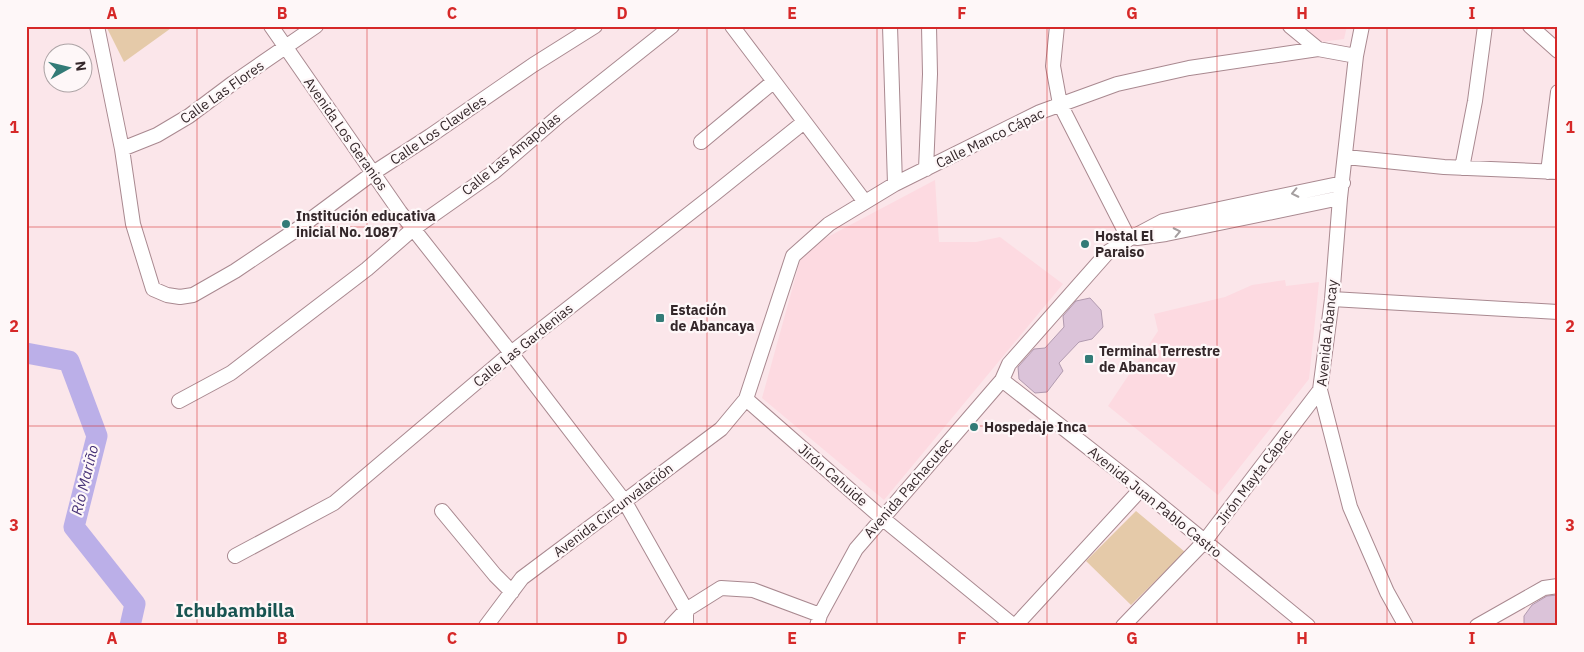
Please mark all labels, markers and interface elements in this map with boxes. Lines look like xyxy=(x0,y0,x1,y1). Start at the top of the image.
text: A xyxy=(107,3,118,23)
text: B xyxy=(277,3,288,23)
text: C xyxy=(447,3,457,23)
text: D xyxy=(616,3,628,23)
text: E xyxy=(787,3,797,23)
text: F xyxy=(957,3,967,23)
text: G xyxy=(1126,3,1138,23)
text: H xyxy=(1296,3,1308,23)
text: I xyxy=(1469,3,1476,23)
north arrow xyxy=(42,42,92,92)
street label: Calle Las Flores xyxy=(177,56,268,128)
text: N xyxy=(71,60,90,72)
street label: Avenida Los Geranios xyxy=(300,74,392,194)
street label: Calle Los Claveles xyxy=(386,91,490,169)
street label: Calle Manco Cápac xyxy=(933,104,1047,172)
street label: Calle Las Amapolas xyxy=(458,108,564,199)
text: 1 xyxy=(9,117,19,137)
text: 1 xyxy=(1565,117,1575,137)
one-way arrow xyxy=(1291,187,1300,198)
place label: Institución educativa inicial No. 1087 xyxy=(296,207,436,241)
marker: Institución educativa inicial No. 1087 xyxy=(280,218,292,230)
place label: Hostal El Paraiso xyxy=(1095,227,1154,261)
one-way arrow xyxy=(1173,227,1182,237)
marker: Hostal El Paraiso xyxy=(1079,238,1091,250)
street label: Avenida Abancay xyxy=(1312,279,1342,387)
street label: Calle Las Gardenias xyxy=(469,299,577,391)
place label: Estación de Abancaya xyxy=(670,301,754,335)
marker: Estación de Abancaya xyxy=(654,312,666,324)
text: 2 xyxy=(9,316,19,336)
text: 2 xyxy=(1565,316,1575,336)
place label: Terminal Terrestre de Abancay xyxy=(1099,342,1220,376)
marker: Terminal Terrestre de Abancay xyxy=(1083,353,1095,365)
place label: Hospedaje Inca xyxy=(984,418,1087,436)
marker: Hospedaje Inca xyxy=(968,421,980,433)
street label: Jirón Mayta Cápac xyxy=(1212,426,1296,528)
street label: Avenida Pachacutec xyxy=(860,434,956,542)
street label: Jirón Cahuide xyxy=(795,440,872,510)
street label: Avenida Juan Pablo Castro xyxy=(1084,442,1226,562)
water label: Río Mariño xyxy=(67,443,102,517)
street label: Avenida Circunvalación xyxy=(549,459,677,561)
text: 3 xyxy=(9,515,19,535)
text: 3 xyxy=(1565,515,1575,535)
district label: Ichubambilla xyxy=(175,598,295,622)
text: A xyxy=(107,628,118,648)
text: B xyxy=(277,628,288,648)
text: C xyxy=(447,628,457,648)
text: D xyxy=(616,628,628,648)
text: E xyxy=(787,628,797,648)
text: F xyxy=(957,628,967,648)
text: G xyxy=(1126,628,1138,648)
text: H xyxy=(1296,628,1308,648)
text: I xyxy=(1469,628,1476,648)

